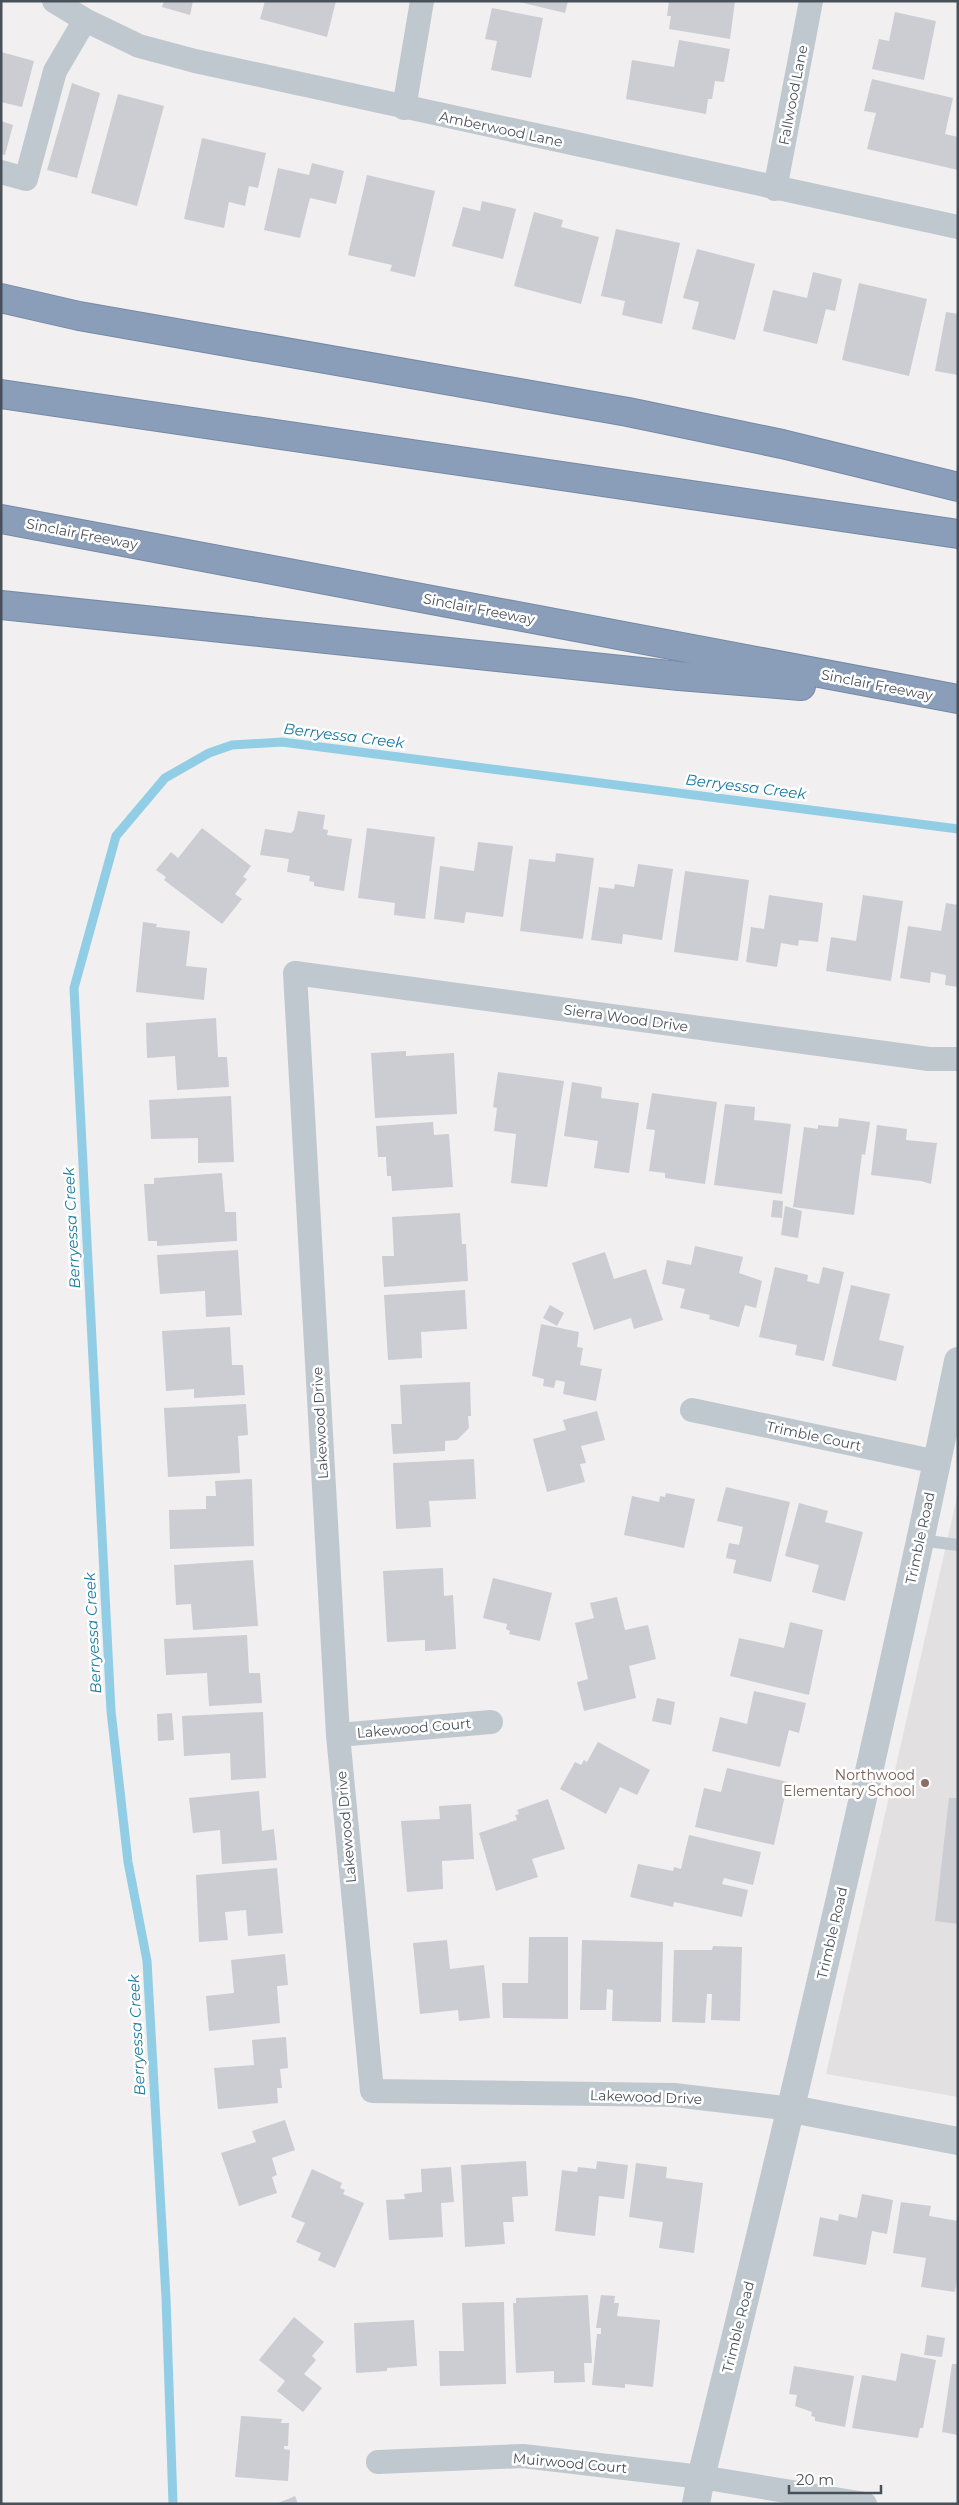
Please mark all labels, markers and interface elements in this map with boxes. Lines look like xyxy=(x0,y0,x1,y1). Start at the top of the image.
street label: Fallwood Lane xyxy=(774,43,812,147)
street label: Amberwood Lane xyxy=(438,107,564,151)
street label: Sinclair Freeway xyxy=(25,514,140,554)
street label: Sinclair Freeway xyxy=(422,589,537,629)
street label: Sinclair Freeway xyxy=(820,665,935,705)
water label: Berryessa Creek xyxy=(283,719,407,752)
water label: Berryessa Creek xyxy=(685,770,809,803)
street label: Sierra Wood Drive xyxy=(563,1000,689,1036)
water label: Berryessa Creek xyxy=(59,1166,84,1289)
street label: Lakewood Drive xyxy=(308,1366,332,1480)
street label: Trimble Court xyxy=(765,1417,863,1455)
street label: Trimble Road xyxy=(901,1490,939,1586)
water label: Berryessa Creek xyxy=(80,1571,105,1694)
street label: Lakewood Court xyxy=(356,1714,472,1742)
place label: Northwood Elementary School xyxy=(783,1766,915,1800)
street label: Lakewood Drive xyxy=(332,1770,360,1884)
marker: Northwood Elementary School xyxy=(919,1777,931,1789)
street label: Trimble Road xyxy=(813,1885,851,1981)
water label: Berryessa Creek xyxy=(124,1973,149,2096)
street label: Lakewood Drive xyxy=(590,2086,702,2108)
street label: Trimble Road xyxy=(718,2279,758,2375)
street label: Muirwood Court xyxy=(512,2449,628,2477)
scale bar xyxy=(789,2462,882,2494)
text: 20 m xyxy=(796,2470,834,2489)

